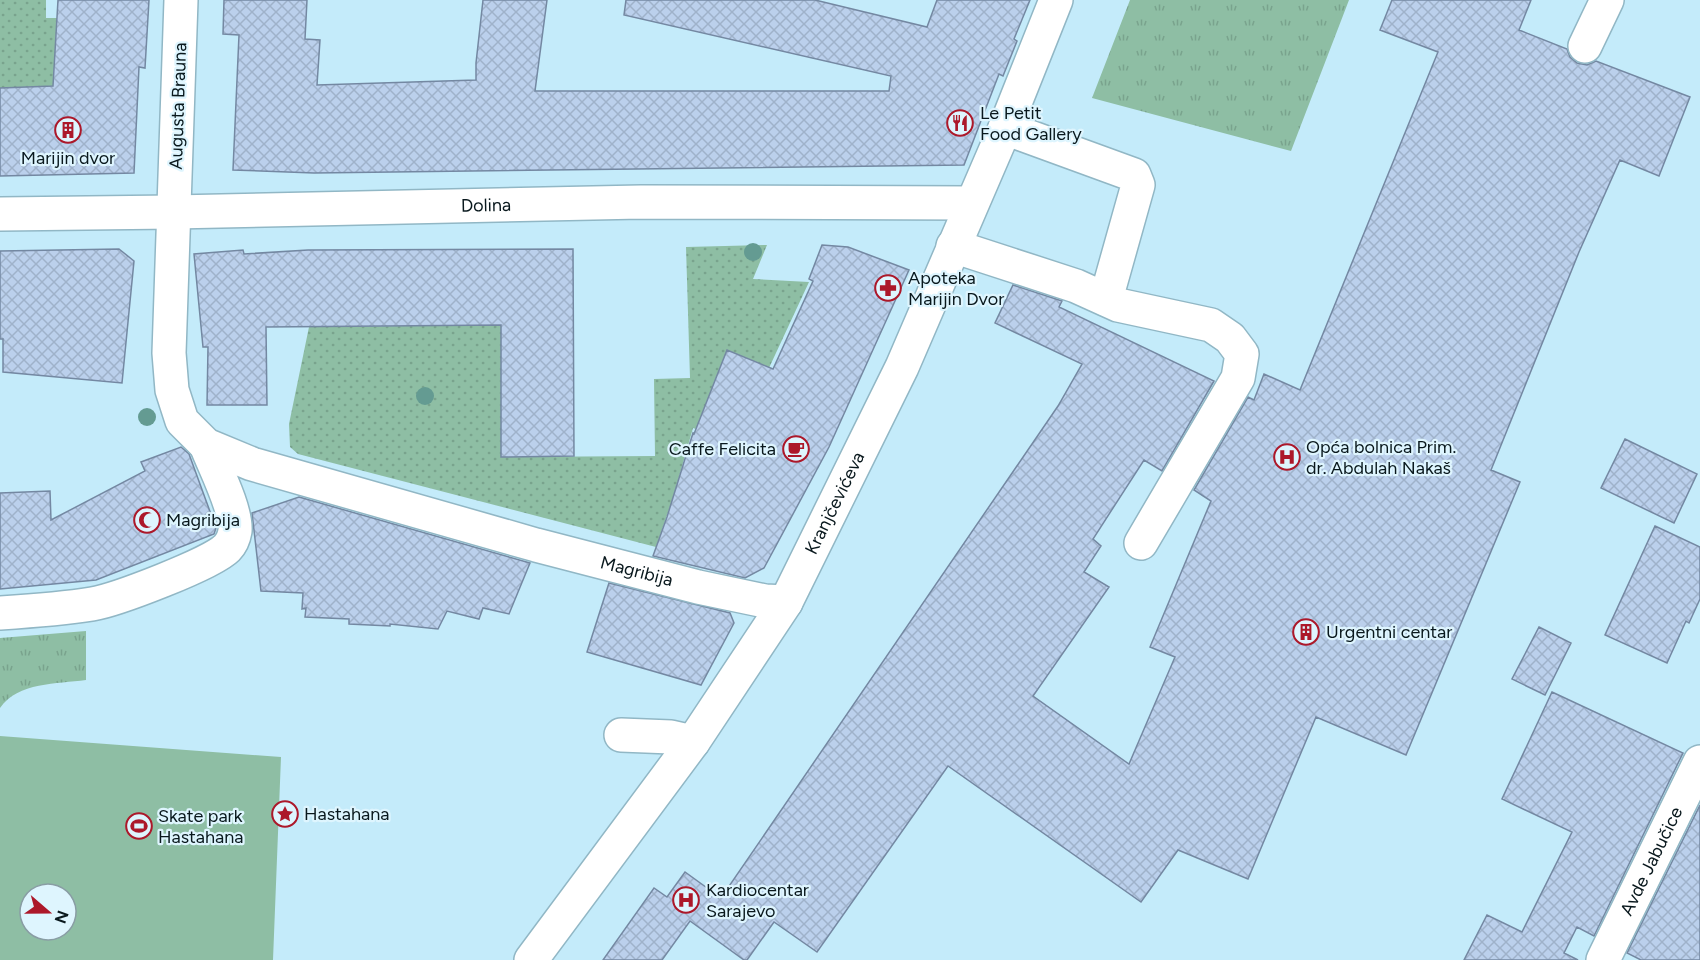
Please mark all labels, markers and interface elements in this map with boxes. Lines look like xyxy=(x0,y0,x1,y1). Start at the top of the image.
street label: Augusta Brauna xyxy=(165,42,191,170)
place label: Le Petit Food Gallery xyxy=(980,102,1082,145)
restaurant icon: Le Petit Food Gallery xyxy=(945,108,975,138)
building icon: Marijin dvor xyxy=(53,115,83,145)
place label: Marijin dvor xyxy=(21,147,115,169)
street label: Dolina xyxy=(461,194,511,217)
place label: Apoteka Marijin Dvor xyxy=(908,267,1004,310)
pharmacy icon: Apoteka Marijin Dvor xyxy=(873,273,903,303)
cafe icon: Caffe Felicita xyxy=(781,434,811,464)
place label: Opća bolnica Prim. dr. Abdulah Nakaš xyxy=(1306,436,1456,479)
place label: Caffe Felicita xyxy=(669,438,776,460)
hospital icon: Opća bolnica Prim. dr. Abdulah Nakaš xyxy=(1272,442,1302,472)
street label: Kranjčevićeva xyxy=(800,448,869,558)
mosque icon: Magribija xyxy=(132,505,162,535)
place label: Magribija xyxy=(166,509,240,531)
street label: Magribija xyxy=(598,551,675,591)
building icon: Urgentni centar xyxy=(1291,617,1321,647)
place label: Urgentni centar xyxy=(1326,621,1452,643)
place icon: Hastahana xyxy=(270,799,300,829)
place label: Hastahana xyxy=(304,803,389,825)
street label: Avde Jabučice xyxy=(1615,803,1687,919)
place label: Skate park Hastahana xyxy=(158,805,243,848)
sports icon: Skate park Hastahana xyxy=(124,811,154,841)
place label: Kardiocentar Sarajevo xyxy=(706,879,809,922)
north arrow xyxy=(18,882,78,942)
hospital icon: Kardiocentar Sarajevo xyxy=(671,885,701,915)
text: N xyxy=(51,908,73,926)

